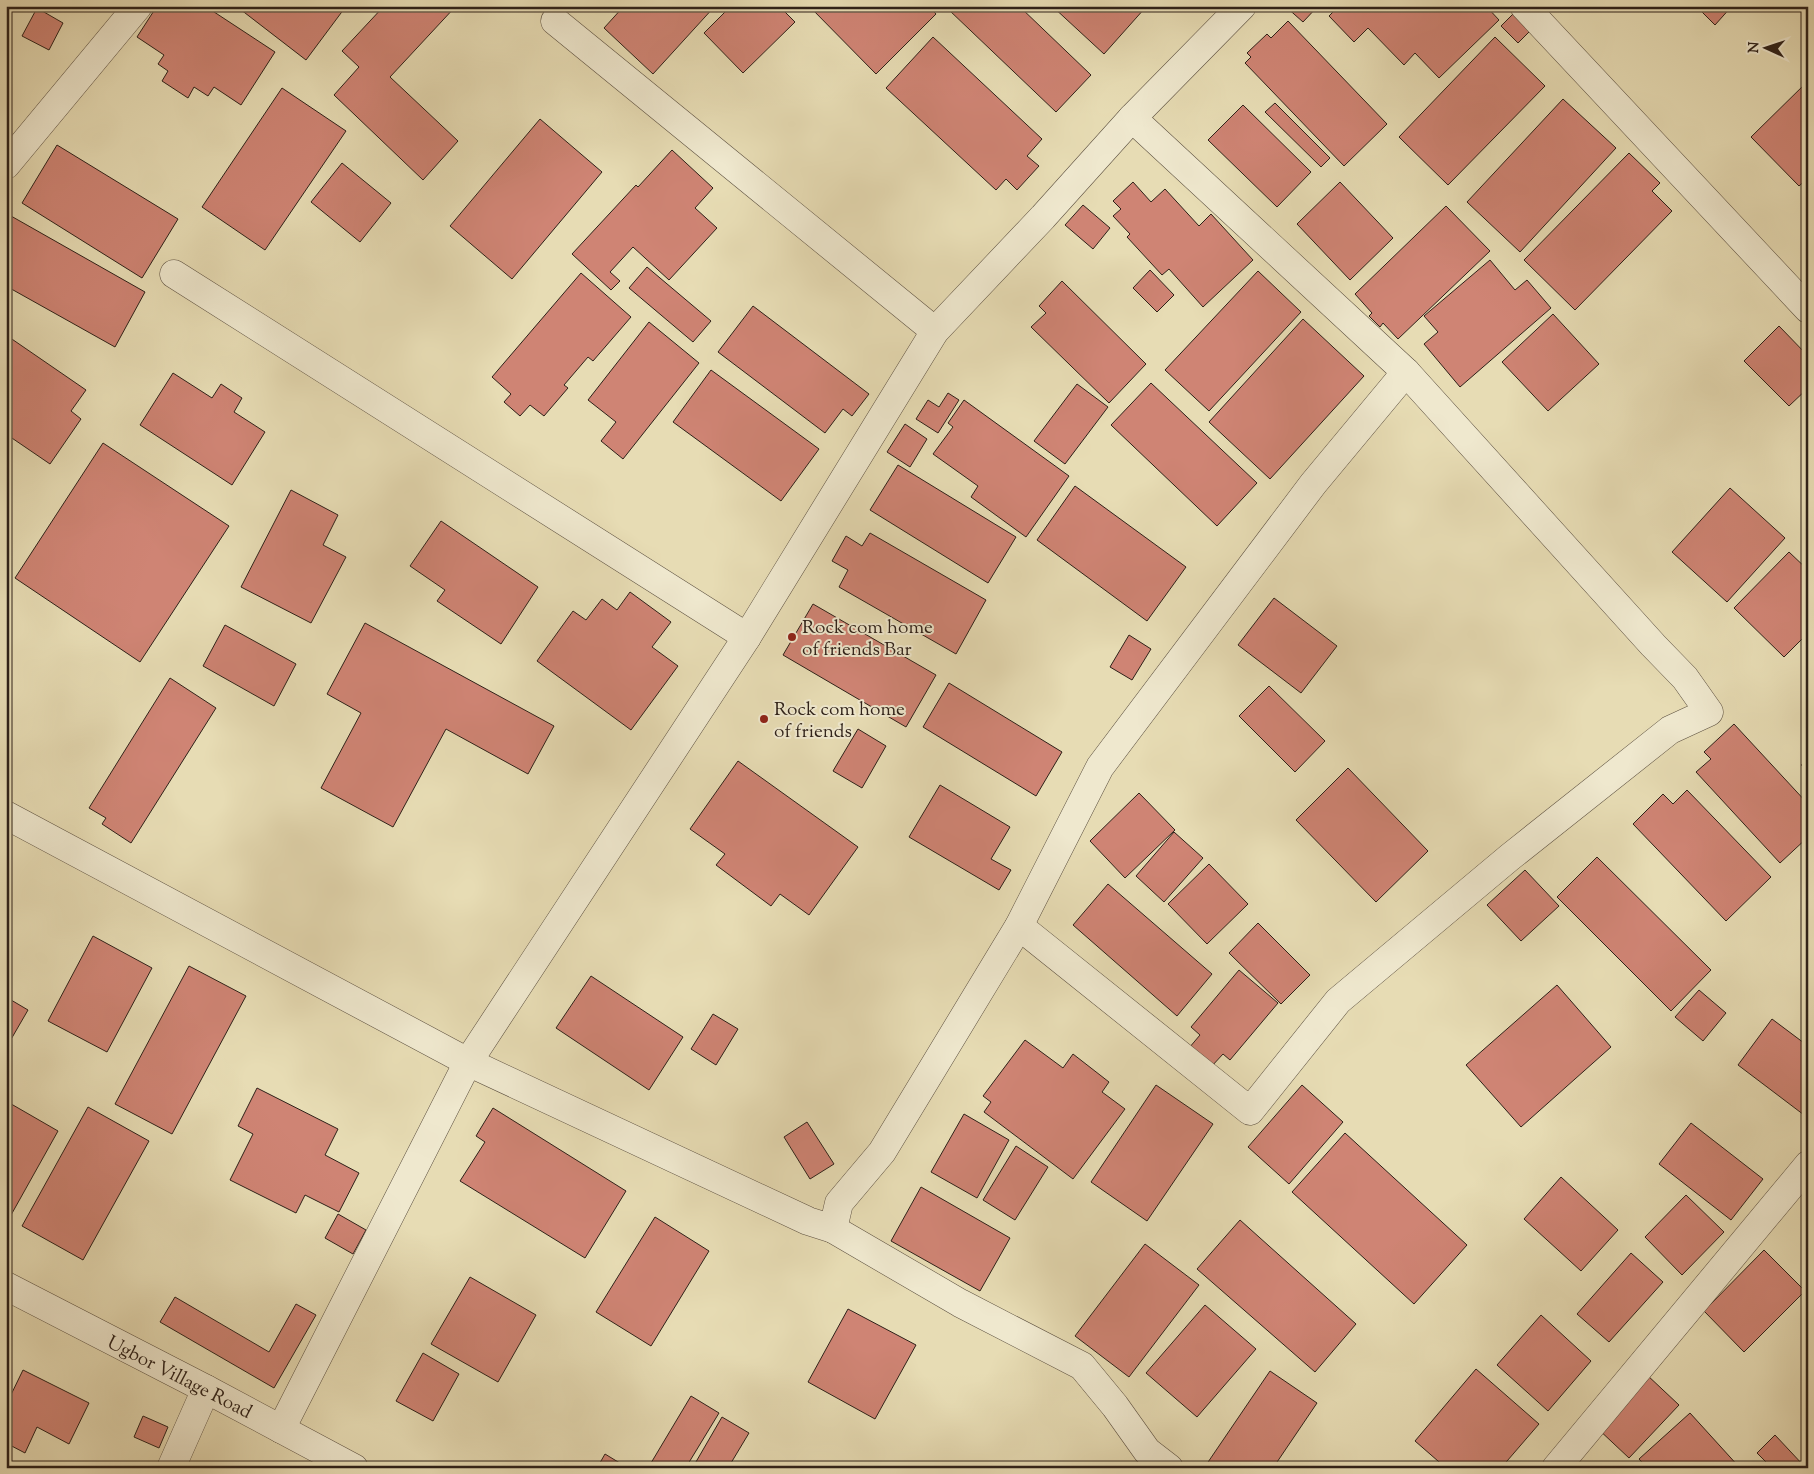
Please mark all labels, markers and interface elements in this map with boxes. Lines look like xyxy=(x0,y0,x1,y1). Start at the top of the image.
north arrow xyxy=(1742,22,1792,72)
text: N xyxy=(1745,41,1765,54)
place label: Rock com home of friends Bar xyxy=(802,615,933,664)
marker: Rock com home of friends Bar xyxy=(786,631,798,643)
place label: Rock com home of friends xyxy=(774,697,905,746)
marker: Rock com home of friends xyxy=(758,713,770,725)
street label: Ugbor Village Road xyxy=(102,1330,256,1427)

